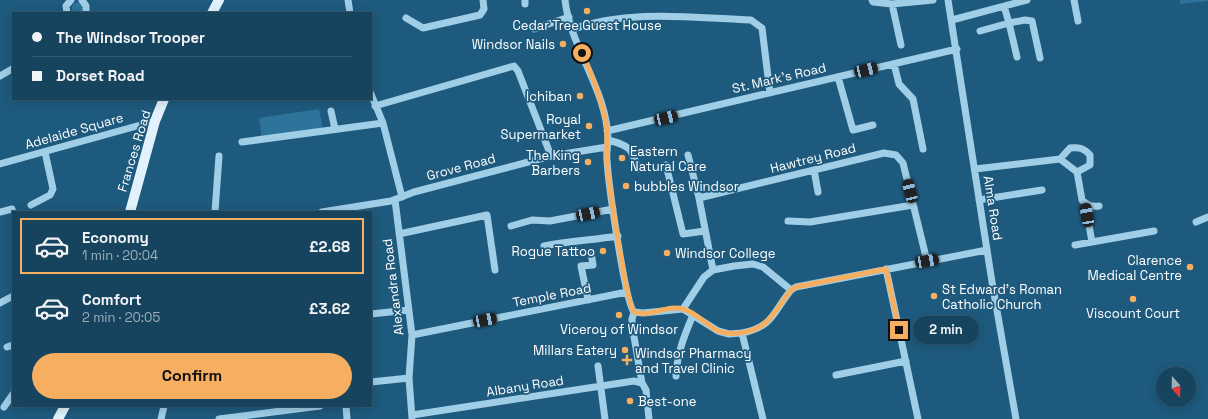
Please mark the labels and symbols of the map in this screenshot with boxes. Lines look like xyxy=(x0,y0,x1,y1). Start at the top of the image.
marker: Cedar Tree Guest House xyxy=(582,6,592,16)
place label: Cedar Tree Guest House xyxy=(512,17,662,34)
place label: Windsor Nails xyxy=(472,36,555,53)
marker: Windsor Nails xyxy=(558,39,568,49)
route start xyxy=(573,44,591,62)
street label: St. Mark's Road xyxy=(730,59,828,97)
car xyxy=(853,61,879,79)
place label: Ichiban xyxy=(526,88,572,105)
marker: Ichiban xyxy=(575,91,585,101)
street label: Frances Road xyxy=(113,108,155,194)
street label: Adelaide Square xyxy=(23,109,125,153)
car xyxy=(653,109,679,127)
place label: Royal Supermarket xyxy=(500,111,581,143)
marker: Royal Supermarket xyxy=(584,121,594,131)
street label: Hawtrey Road xyxy=(768,139,858,177)
place label: Eastern Natural Care xyxy=(630,143,707,175)
place label: The King Barbers xyxy=(526,147,580,179)
street label: Grove Road xyxy=(425,150,497,184)
marker: Eastern Natural Care xyxy=(617,153,627,163)
marker: The King Barbers xyxy=(583,157,593,167)
street label: Alma Road xyxy=(979,174,1007,242)
place label: bubbles Windsor xyxy=(634,178,739,195)
car xyxy=(901,178,919,204)
marker: bubbles Windsor xyxy=(621,181,631,191)
car xyxy=(1079,202,1095,228)
car xyxy=(575,206,601,222)
street label: Alexandra Road xyxy=(379,238,407,336)
place label: Rogue Tattoo xyxy=(512,243,595,260)
place label: Windsor College xyxy=(675,245,776,262)
marker: Rogue Tattoo xyxy=(598,246,608,256)
marker: Windsor College xyxy=(662,248,672,258)
place label: Clarence Medical Centre xyxy=(1088,252,1182,284)
car xyxy=(914,253,940,269)
marker: Clarence Medical Centre xyxy=(1185,262,1195,272)
street label: Temple Road xyxy=(511,279,593,311)
place label: St Edward's Roman Catholic Church xyxy=(942,281,1062,313)
marker: St Edward's Roman Catholic Church xyxy=(929,291,939,301)
marker: Viscount Court xyxy=(1128,294,1138,304)
place label: Viscount Court xyxy=(1086,305,1180,322)
marker: Viceroy of Windsor xyxy=(614,310,624,320)
car xyxy=(472,312,498,328)
callout: 2 min xyxy=(913,316,979,344)
place label: Viceroy of Windsor xyxy=(560,321,678,338)
route end xyxy=(890,321,908,339)
place label: Millars Eatery xyxy=(533,342,617,359)
marker: Millars Eatery xyxy=(620,345,630,355)
place label: Windsor Pharmacy and Travel Clinic xyxy=(635,345,751,377)
marker: Windsor Pharmacy and Travel Clinic xyxy=(622,355,632,365)
north arrow xyxy=(1156,367,1196,407)
street label: Albany Road xyxy=(485,371,565,401)
place label: Best-one xyxy=(638,393,696,410)
marker: Best-one xyxy=(625,396,635,406)

